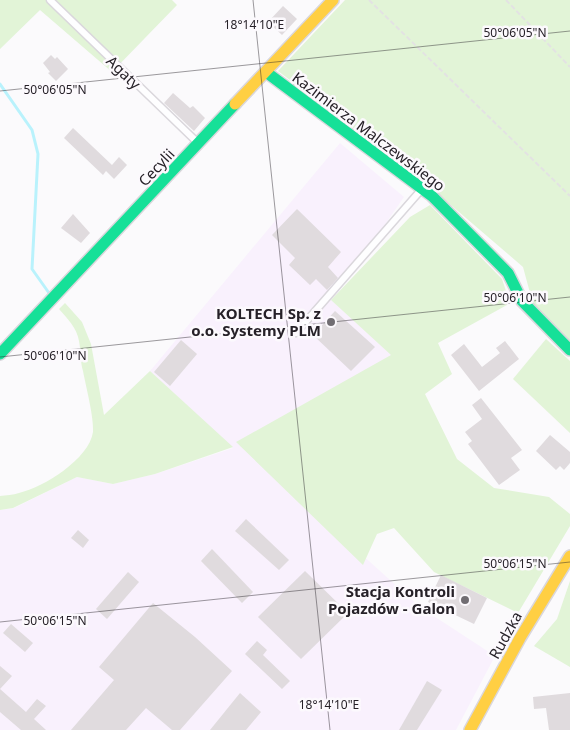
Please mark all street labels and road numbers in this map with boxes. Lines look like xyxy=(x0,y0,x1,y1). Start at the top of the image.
street label: Agaty xyxy=(103,51,146,93)
street label: Kazimierza Malczewskiego xyxy=(289,67,449,195)
street label: Cecylii xyxy=(134,144,178,190)
street label: Rudzka xyxy=(484,608,526,662)

